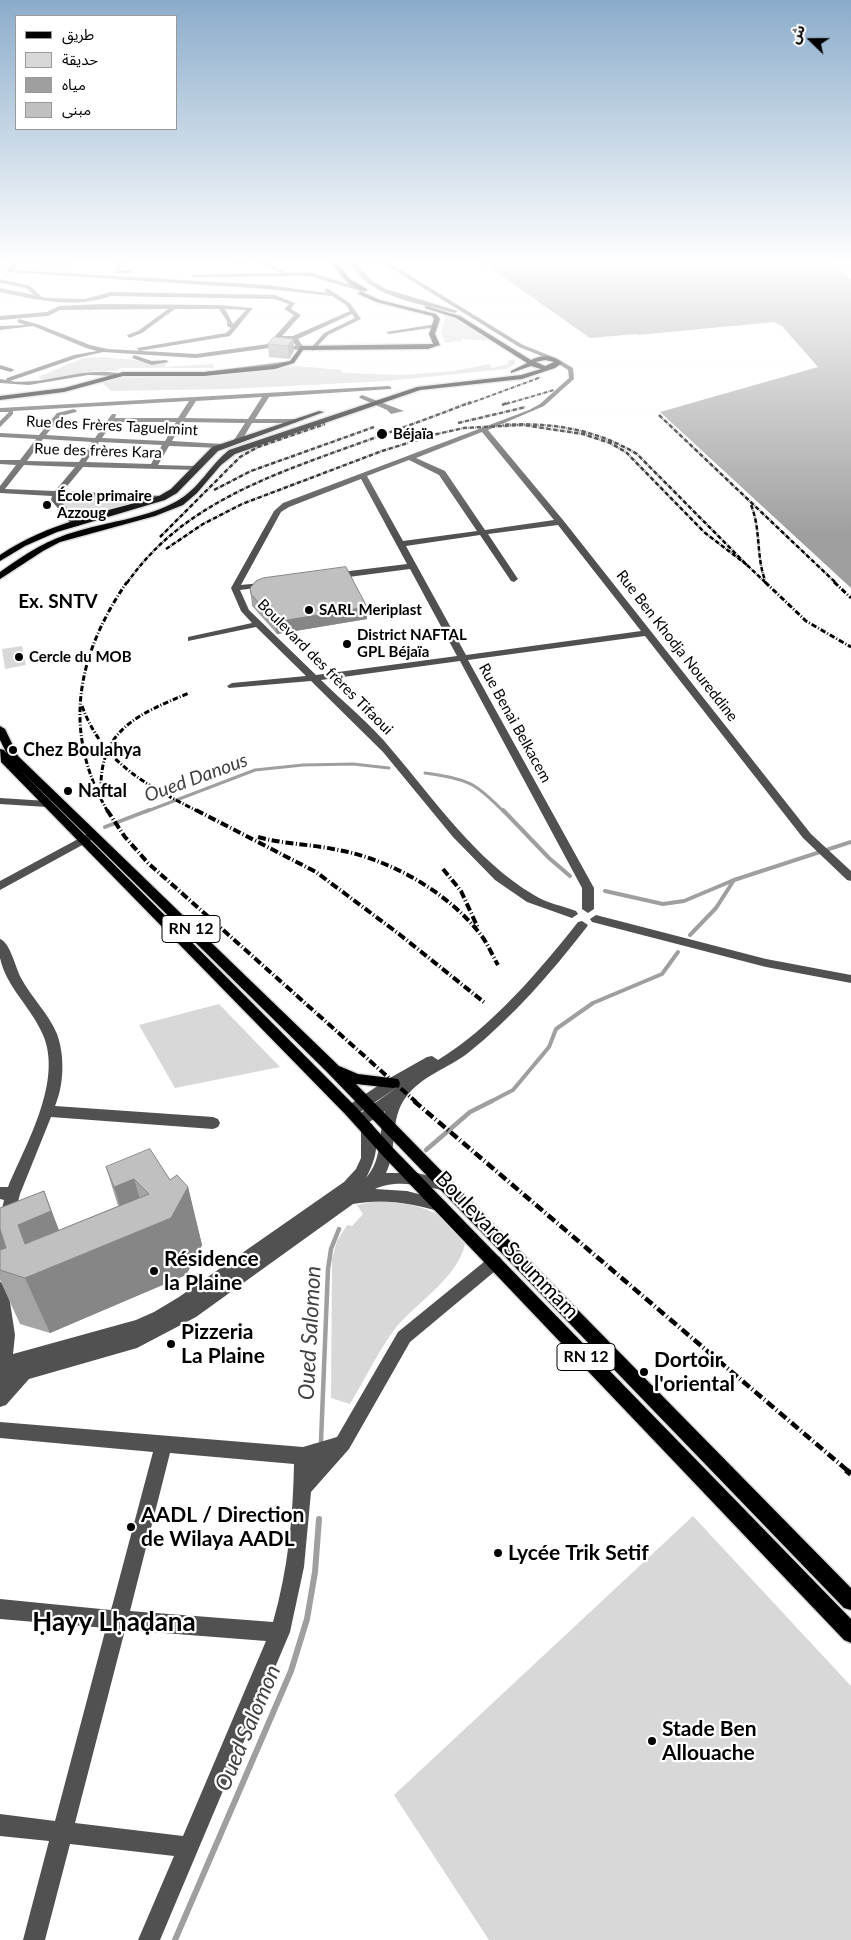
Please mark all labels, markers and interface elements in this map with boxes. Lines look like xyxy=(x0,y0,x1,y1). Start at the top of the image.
legend xyxy=(15,15,178,130)
north arrow xyxy=(786,15,836,65)
text: ش xyxy=(785,22,808,46)
text: طريق xyxy=(62,25,94,43)
text: حديقة xyxy=(62,50,98,68)
text: مياه xyxy=(62,75,86,93)
text: مبنى xyxy=(62,100,91,118)
street label: Rue des Frères Taguelmint xyxy=(26,413,198,439)
place label: Béjaïa xyxy=(393,425,434,443)
marker: Béjaïa xyxy=(375,427,389,441)
street label: Rue des frères Kara xyxy=(34,440,162,462)
place label: École primaire Azzoug xyxy=(57,487,152,522)
marker: École primaire Azzoug xyxy=(41,499,53,511)
street label: Rue Ben Khodja Noureddine xyxy=(612,567,742,725)
district label: Ex. SNTV xyxy=(18,591,98,613)
street label: Boulevard des frères Tifaoui xyxy=(254,596,396,738)
place label: SARL Meriplast xyxy=(319,601,422,619)
marker: SARL Meriplast xyxy=(303,604,315,616)
place label: District NAFTAL GPL Béjaïa xyxy=(357,626,467,661)
marker: District NAFTAL GPL Béjaïa xyxy=(341,638,353,650)
place label: Cercle du MOB xyxy=(29,648,132,666)
marker: Cercle du MOB xyxy=(13,651,25,663)
street label: Rue Benai Belkacem xyxy=(475,660,555,786)
place label: Chez Boulahya xyxy=(23,739,141,761)
marker: Chez Boulahya xyxy=(7,744,19,756)
water label: Oued Danous xyxy=(141,749,251,807)
place label: Naftal xyxy=(78,780,127,802)
marker: Naftal xyxy=(62,785,74,797)
road number: RN 12 xyxy=(162,916,220,942)
street label: Boulevard Soummam xyxy=(430,1166,584,1324)
place label: Résidence la Plaine xyxy=(164,1246,259,1296)
marker: Résidence la Plaine xyxy=(148,1265,160,1277)
water label: Oued Salomon xyxy=(293,1265,327,1401)
place label: Pizzeria La Plaine xyxy=(181,1319,265,1369)
marker: Pizzeria La Plaine xyxy=(165,1338,177,1350)
road number: RN 12 xyxy=(557,1344,615,1370)
place label: Dortoir l'oriental xyxy=(654,1347,735,1397)
marker: Dortoir l'oriental xyxy=(638,1366,650,1378)
place label: AADL / Direction de Wilaya AADL xyxy=(141,1502,304,1552)
marker: AADL / Direction de Wilaya AADL xyxy=(125,1521,137,1533)
place label: Lycée Trik Setif xyxy=(508,1540,649,1566)
marker: Lycée Trik Setif xyxy=(492,1547,504,1559)
district label: Ḥayy Lḥaḍana xyxy=(32,1607,196,1639)
water label: Oued Salomon xyxy=(210,1661,286,1795)
place label: Stade Ben Allouache xyxy=(662,1716,756,1766)
marker: Stade Ben Allouache xyxy=(646,1735,658,1747)

